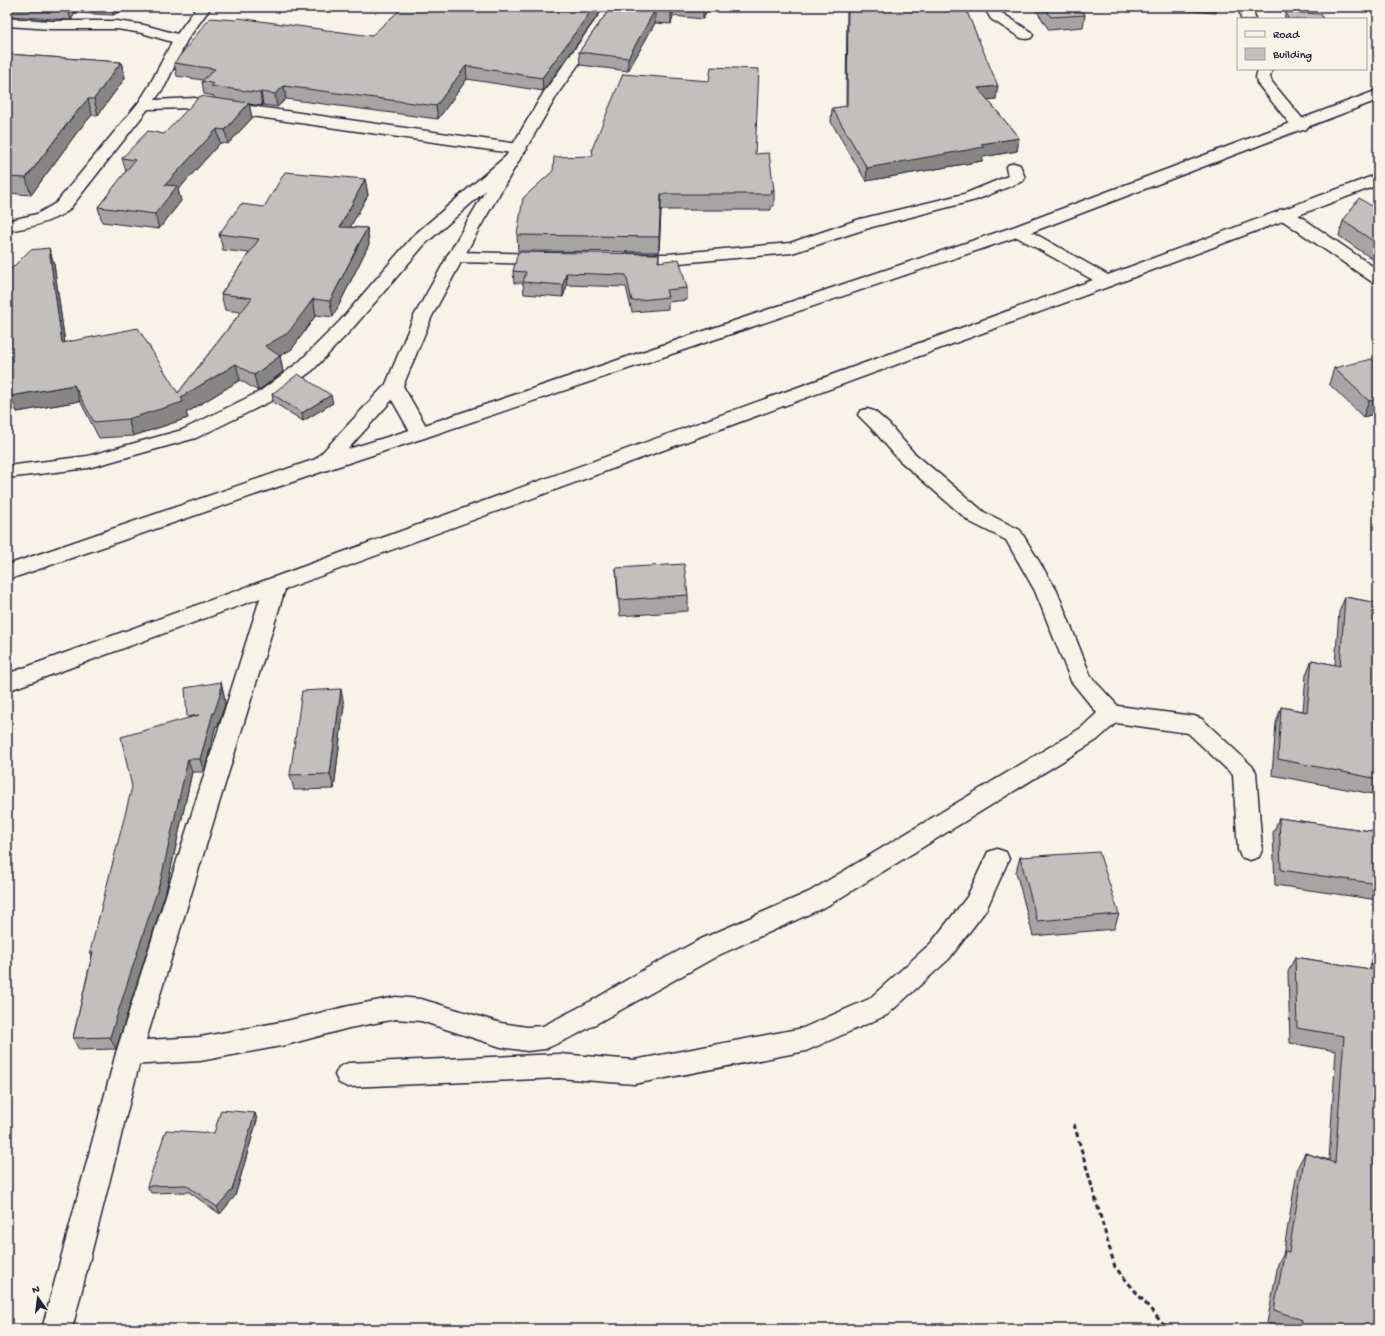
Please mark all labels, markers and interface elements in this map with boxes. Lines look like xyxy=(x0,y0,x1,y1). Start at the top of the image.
legend xyxy=(1237,18,1367,70)
text: Road xyxy=(1273,29,1300,43)
text: Building xyxy=(1272,49,1312,63)
north arrow xyxy=(18,1278,58,1318)
text: N xyxy=(31,1284,41,1297)

